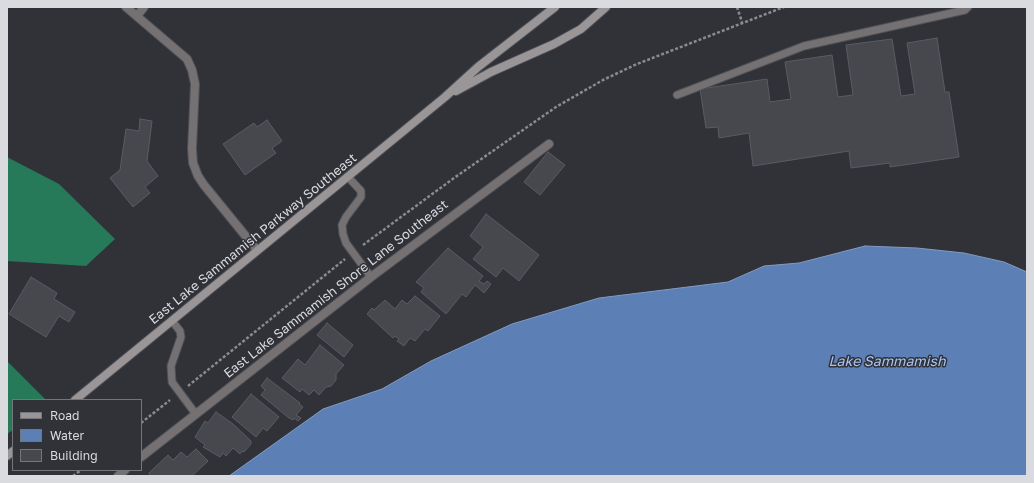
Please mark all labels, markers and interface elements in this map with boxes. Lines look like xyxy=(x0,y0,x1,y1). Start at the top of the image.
street label: East Lake Sammamish Parkway Southeast xyxy=(146,150,360,328)
street label: East Lake Sammamish Shore Lane Southeast xyxy=(221,197,451,381)
water label: Lake Sammamish xyxy=(828,354,946,370)
legend xyxy=(12,399,142,471)
text: Road xyxy=(50,408,79,423)
text: Water xyxy=(50,428,84,443)
text: Building xyxy=(50,448,98,463)

